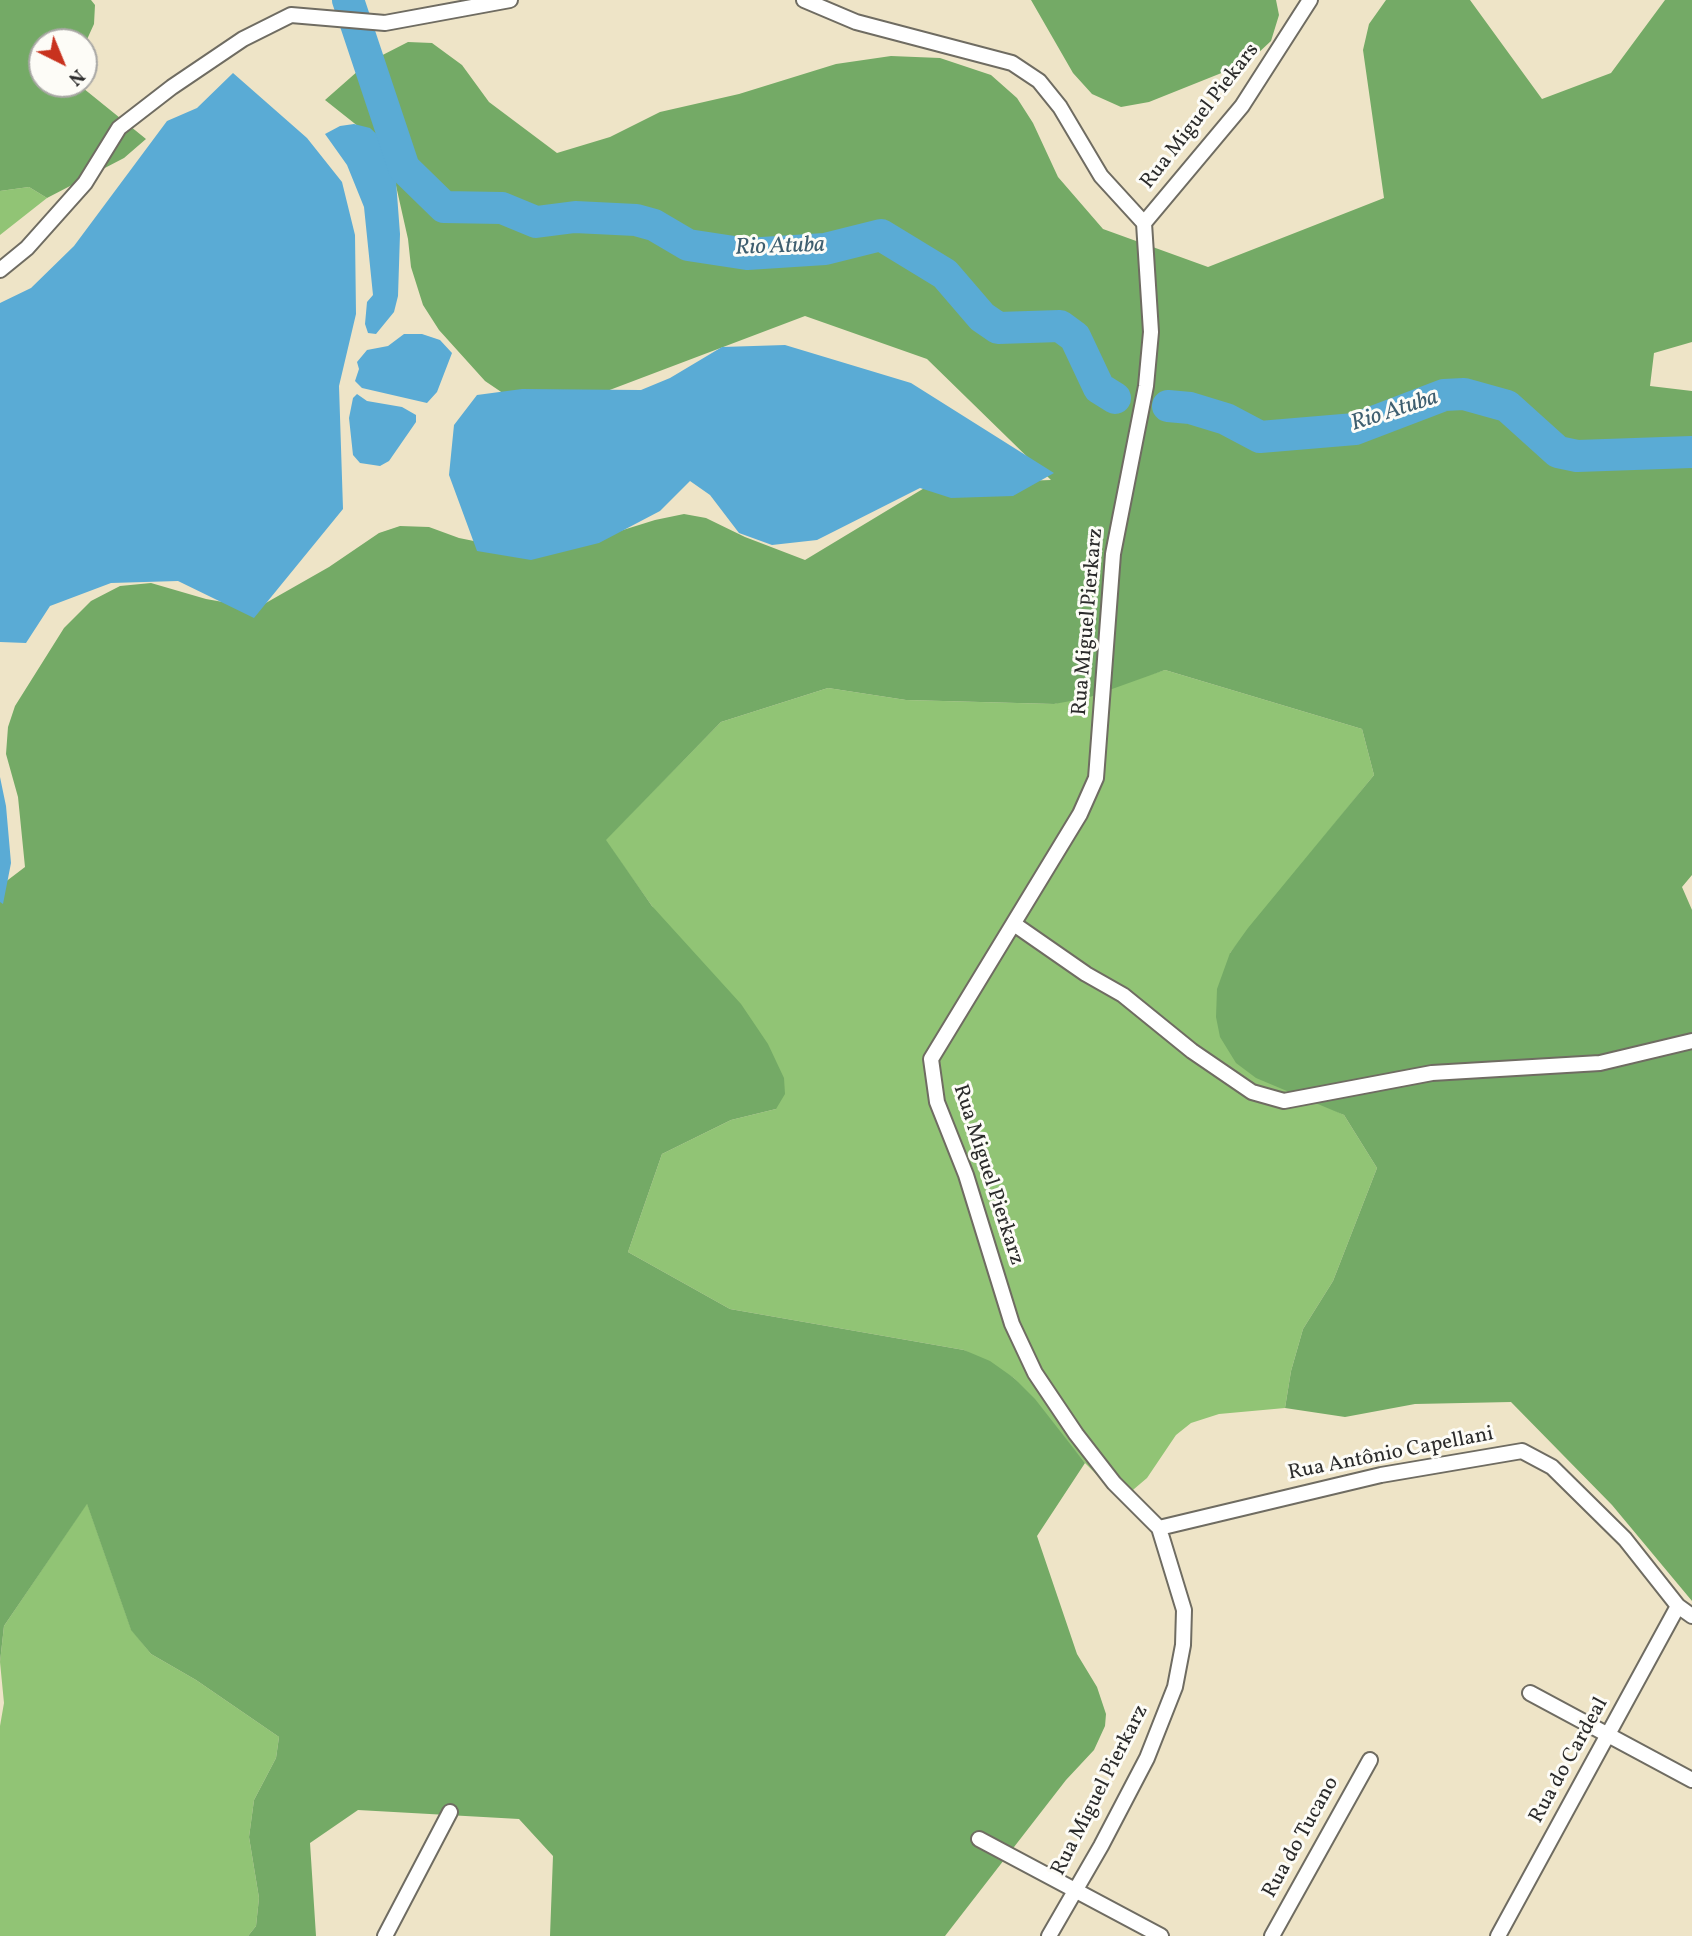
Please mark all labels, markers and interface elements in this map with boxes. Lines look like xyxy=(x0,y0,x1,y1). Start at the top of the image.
north arrow xyxy=(28,28,98,98)
street label: Rua Miguel Piekars xyxy=(1136,39,1266,195)
text: N xyxy=(62,63,90,91)
water label: Rio Atuba xyxy=(735,233,825,263)
water label: Rio Atuba xyxy=(1348,385,1442,439)
street label: Rua Miguel Pierkarz xyxy=(1068,527,1110,717)
street label: Rua Miguel Pierkarz xyxy=(946,1082,1028,1268)
street label: Rua Antônio Capellani xyxy=(1286,1423,1496,1487)
street label: Rua do Cardeal xyxy=(1525,1694,1615,1828)
street label: Rua Miguel Pierkarz xyxy=(1047,1701,1155,1881)
street label: Rua do Tucano xyxy=(1258,1773,1346,1903)

